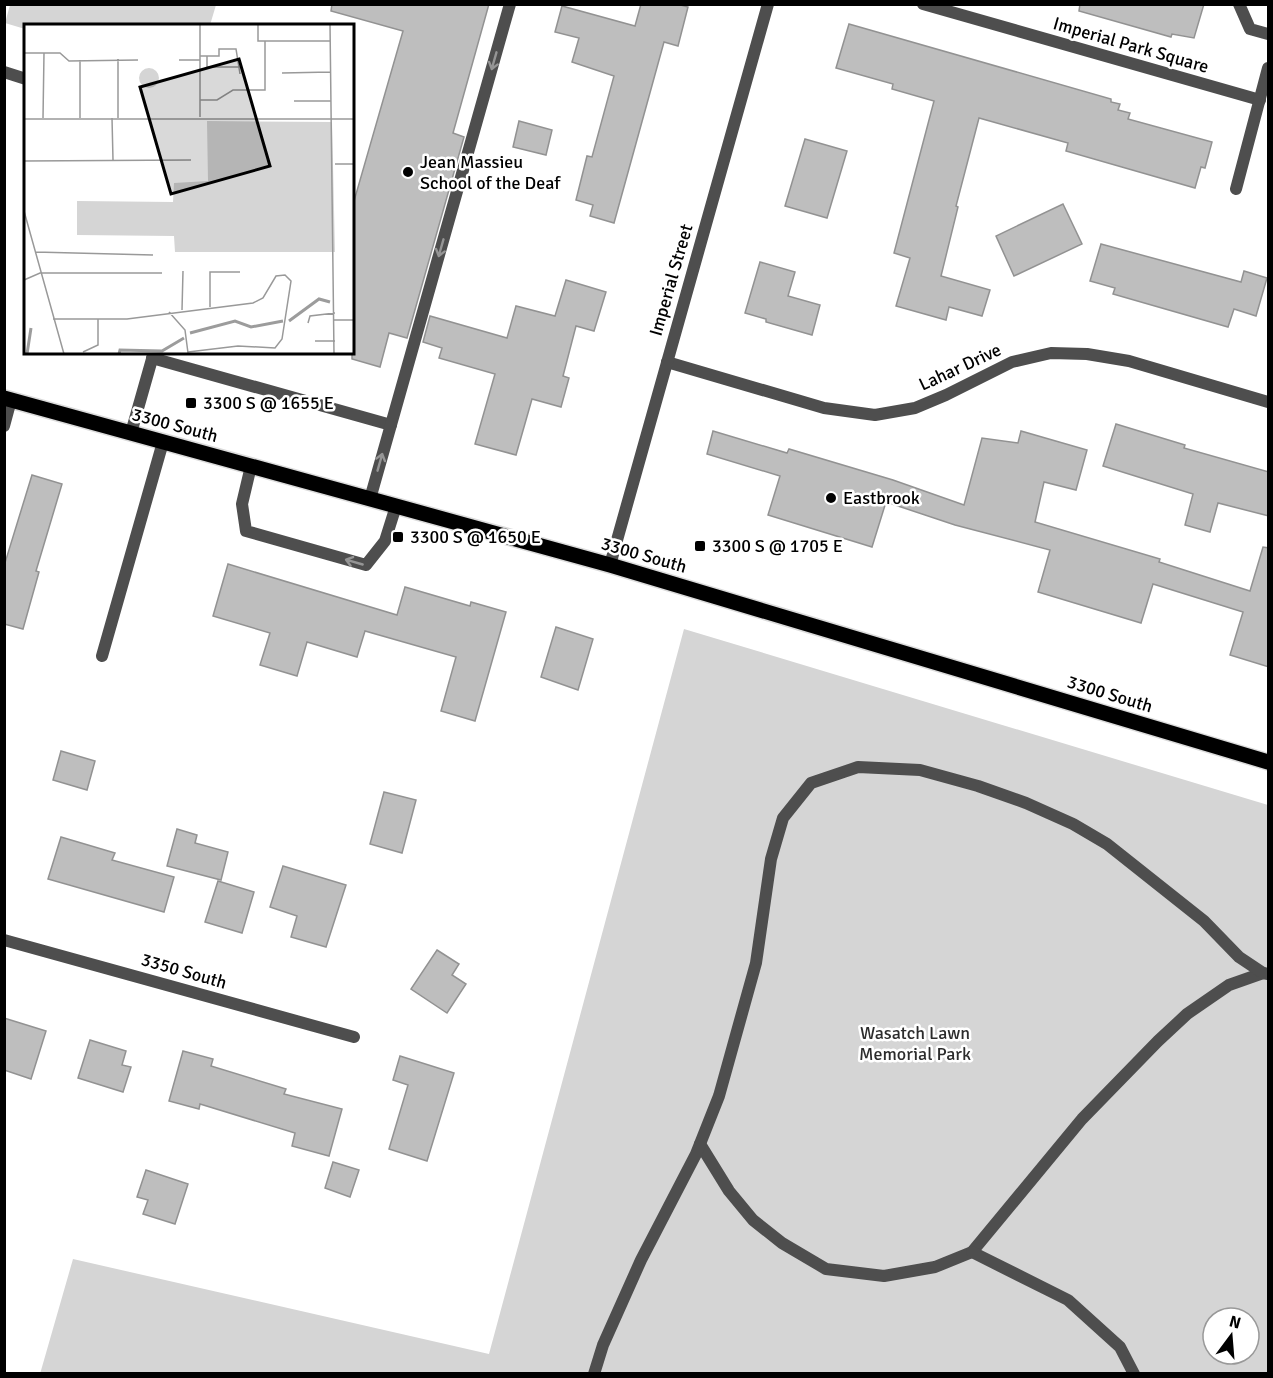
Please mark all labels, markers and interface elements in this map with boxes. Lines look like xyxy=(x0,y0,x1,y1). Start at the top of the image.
street label: Imperial Park Square xyxy=(1051,12,1211,78)
inset map xyxy=(24,24,354,354)
one-way arrow xyxy=(488,51,499,70)
place label: Jean Massieu School of the Deaf xyxy=(420,151,561,194)
marker: Jean Massieu School of the Deaf xyxy=(401,165,415,179)
street label: Imperial Street xyxy=(645,222,697,338)
one-way arrow xyxy=(435,238,446,257)
street label: Lahar Drive xyxy=(915,338,1005,396)
place label: 3300 S @ 1655 E xyxy=(203,392,334,414)
marker: 3300 S @ 1655 E xyxy=(184,396,198,410)
street label: 3300 South xyxy=(130,403,220,447)
one-way arrow xyxy=(375,452,386,471)
place label: Eastbrook xyxy=(843,487,920,509)
marker: Eastbrook xyxy=(824,491,838,505)
place label: 3300 S @ 1650 E xyxy=(410,526,541,548)
marker: 3300 S @ 1650 E xyxy=(391,530,405,544)
street label: 3300 South xyxy=(599,532,689,578)
place label: 3300 S @ 1705 E xyxy=(712,535,843,557)
marker: 3300 S @ 1705 E xyxy=(693,539,707,553)
one-way arrow xyxy=(345,556,364,567)
street label: 3300 South xyxy=(1065,671,1155,717)
street label: 3350 South xyxy=(139,948,229,994)
park label: Wasatch Lawn Memorial Park xyxy=(859,1022,971,1065)
north arrow xyxy=(1201,1306,1261,1366)
text: N xyxy=(1227,1311,1243,1334)

